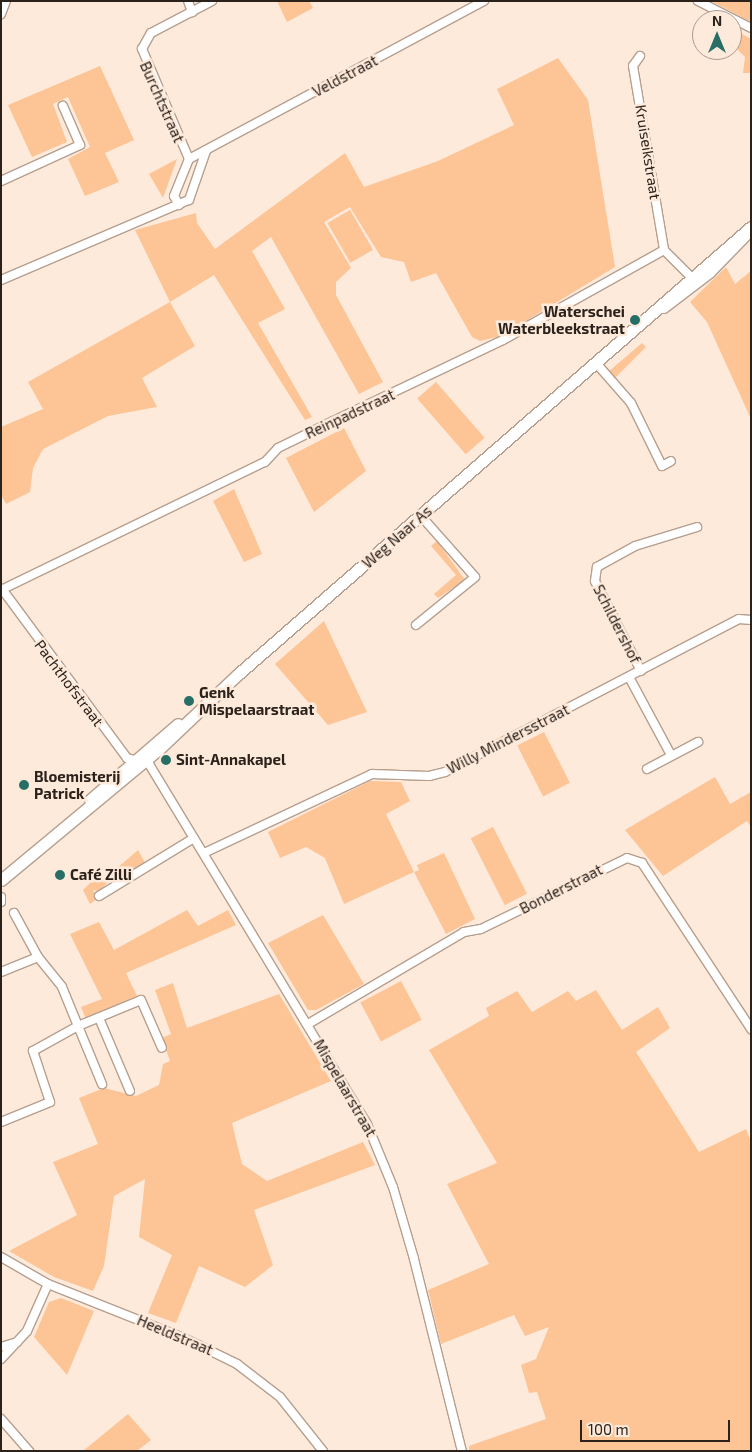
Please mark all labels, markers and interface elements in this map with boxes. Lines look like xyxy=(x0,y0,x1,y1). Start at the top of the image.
north arrow xyxy=(692,10,742,60)
text: N xyxy=(712,12,722,29)
street label: Veldstraat xyxy=(309,51,381,101)
street label: Burchtstraat xyxy=(136,59,188,145)
street label: Kruiseikstraat xyxy=(632,103,664,201)
place label: Waterschei Waterbleekstraat xyxy=(498,302,625,337)
marker: Waterschei Waterbleekstraat xyxy=(629,314,641,326)
street label: Reinpadstraat xyxy=(302,385,398,443)
street label: Weg Naar As xyxy=(358,502,436,572)
street label: Schildershof xyxy=(589,582,645,666)
street label: Pachthofstraat xyxy=(31,636,107,730)
place label: Genk Mispelaarstraat xyxy=(199,683,314,718)
marker: Genk Mispelaarstraat xyxy=(183,695,195,707)
street label: Willy Mindersstraat xyxy=(444,700,572,778)
place label: Sint-Annakapel xyxy=(176,751,286,769)
marker: Sint-Annakapel xyxy=(160,754,172,766)
place label: Bloemisterij Patrick xyxy=(34,767,120,802)
marker: Bloemisterij Patrick xyxy=(18,779,30,791)
street label: Bonderstraat xyxy=(516,860,606,918)
place label: Café Zilli xyxy=(70,866,132,884)
marker: Café Zilli xyxy=(54,869,66,881)
street label: Mispelaarstraat xyxy=(310,1036,380,1140)
street label: Heeldstraat xyxy=(134,1311,216,1359)
scale bar xyxy=(582,1410,732,1442)
text: 100 m xyxy=(588,1420,629,1438)

